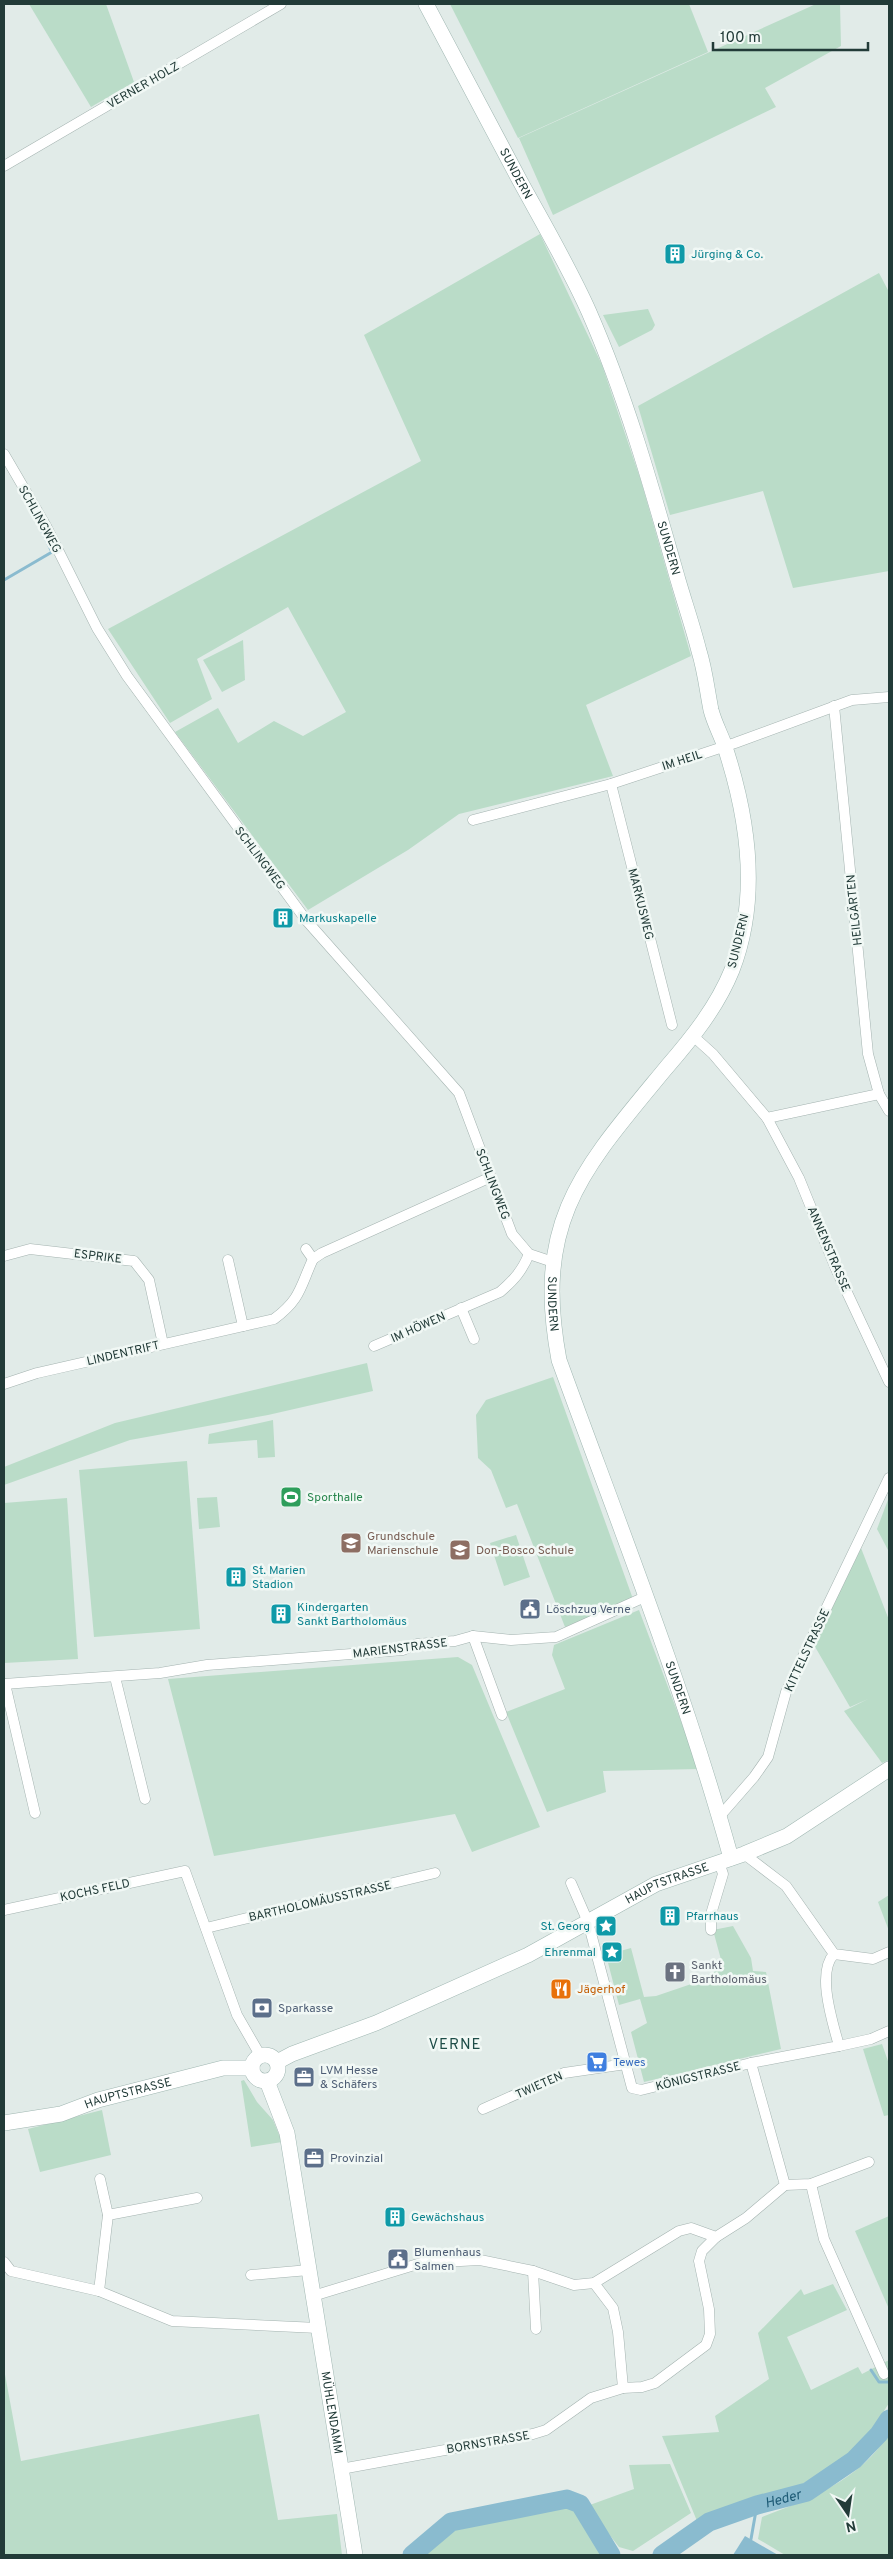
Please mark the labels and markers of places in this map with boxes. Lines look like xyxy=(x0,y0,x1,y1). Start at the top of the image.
building icon: Jürging & Co. xyxy=(663,242,687,266)
place label: Jürging & Co. xyxy=(691,247,763,263)
building icon: Markuskapelle xyxy=(271,906,295,930)
place label: Markuskapelle xyxy=(299,911,377,927)
sports icon: Sporthalle xyxy=(279,1485,303,1509)
place label: Sporthalle xyxy=(307,1490,363,1506)
place label: Grundschule Marienschule xyxy=(367,1529,438,1559)
school or university icon: Grundschule Marienschule xyxy=(339,1531,363,1555)
school or university icon: Don-Bosco Schule xyxy=(448,1538,472,1562)
place label: Don-Bosco Schule xyxy=(476,1543,574,1559)
place label: St. Marien Stadion xyxy=(252,1563,306,1593)
building icon: St. Marien Stadion xyxy=(224,1565,248,1589)
public building icon: Löschzug Verne xyxy=(518,1597,542,1621)
place label: Kindergarten Sankt Bartholomäus xyxy=(297,1600,407,1630)
building icon: Kindergarten Sankt Bartholomäus xyxy=(269,1602,293,1626)
place label: Löschzug Verne xyxy=(546,1602,631,1618)
building icon: Pfarrhaus xyxy=(658,1904,682,1928)
place label: Pfarrhaus xyxy=(686,1909,739,1925)
place icon: St. Georg xyxy=(594,1914,618,1938)
place label: St. Georg xyxy=(540,1919,590,1935)
place icon: Ehrenmal xyxy=(600,1940,624,1964)
place label: Ehrenmal xyxy=(544,1945,596,1961)
place label: Sankt Bartholomäus xyxy=(691,1958,767,1988)
church icon: Sankt Bartholomäus xyxy=(663,1960,687,1984)
restaurant icon: Jägerhof xyxy=(549,1977,573,2001)
place label: Jägerhof xyxy=(577,1982,625,1998)
bank icon: Sparkasse xyxy=(250,1996,274,2020)
place label: Sparkasse xyxy=(278,2001,333,2017)
supermarket icon: Tewes xyxy=(585,2050,609,2074)
place label: Tewes xyxy=(613,2055,646,2071)
place label: LVM Hesse & Schäfers xyxy=(320,2063,378,2093)
office icon: LVM Hesse & Schäfers xyxy=(292,2065,316,2089)
office icon: Provinzial xyxy=(302,2146,326,2170)
place label: Provinzial xyxy=(330,2151,383,2167)
building icon: Gewächshaus xyxy=(383,2205,407,2229)
place label: Gewächshaus xyxy=(411,2210,484,2226)
place label: Blumenhaus Salmen xyxy=(414,2245,481,2275)
public building icon: Blumenhaus Salmen xyxy=(386,2247,410,2271)

